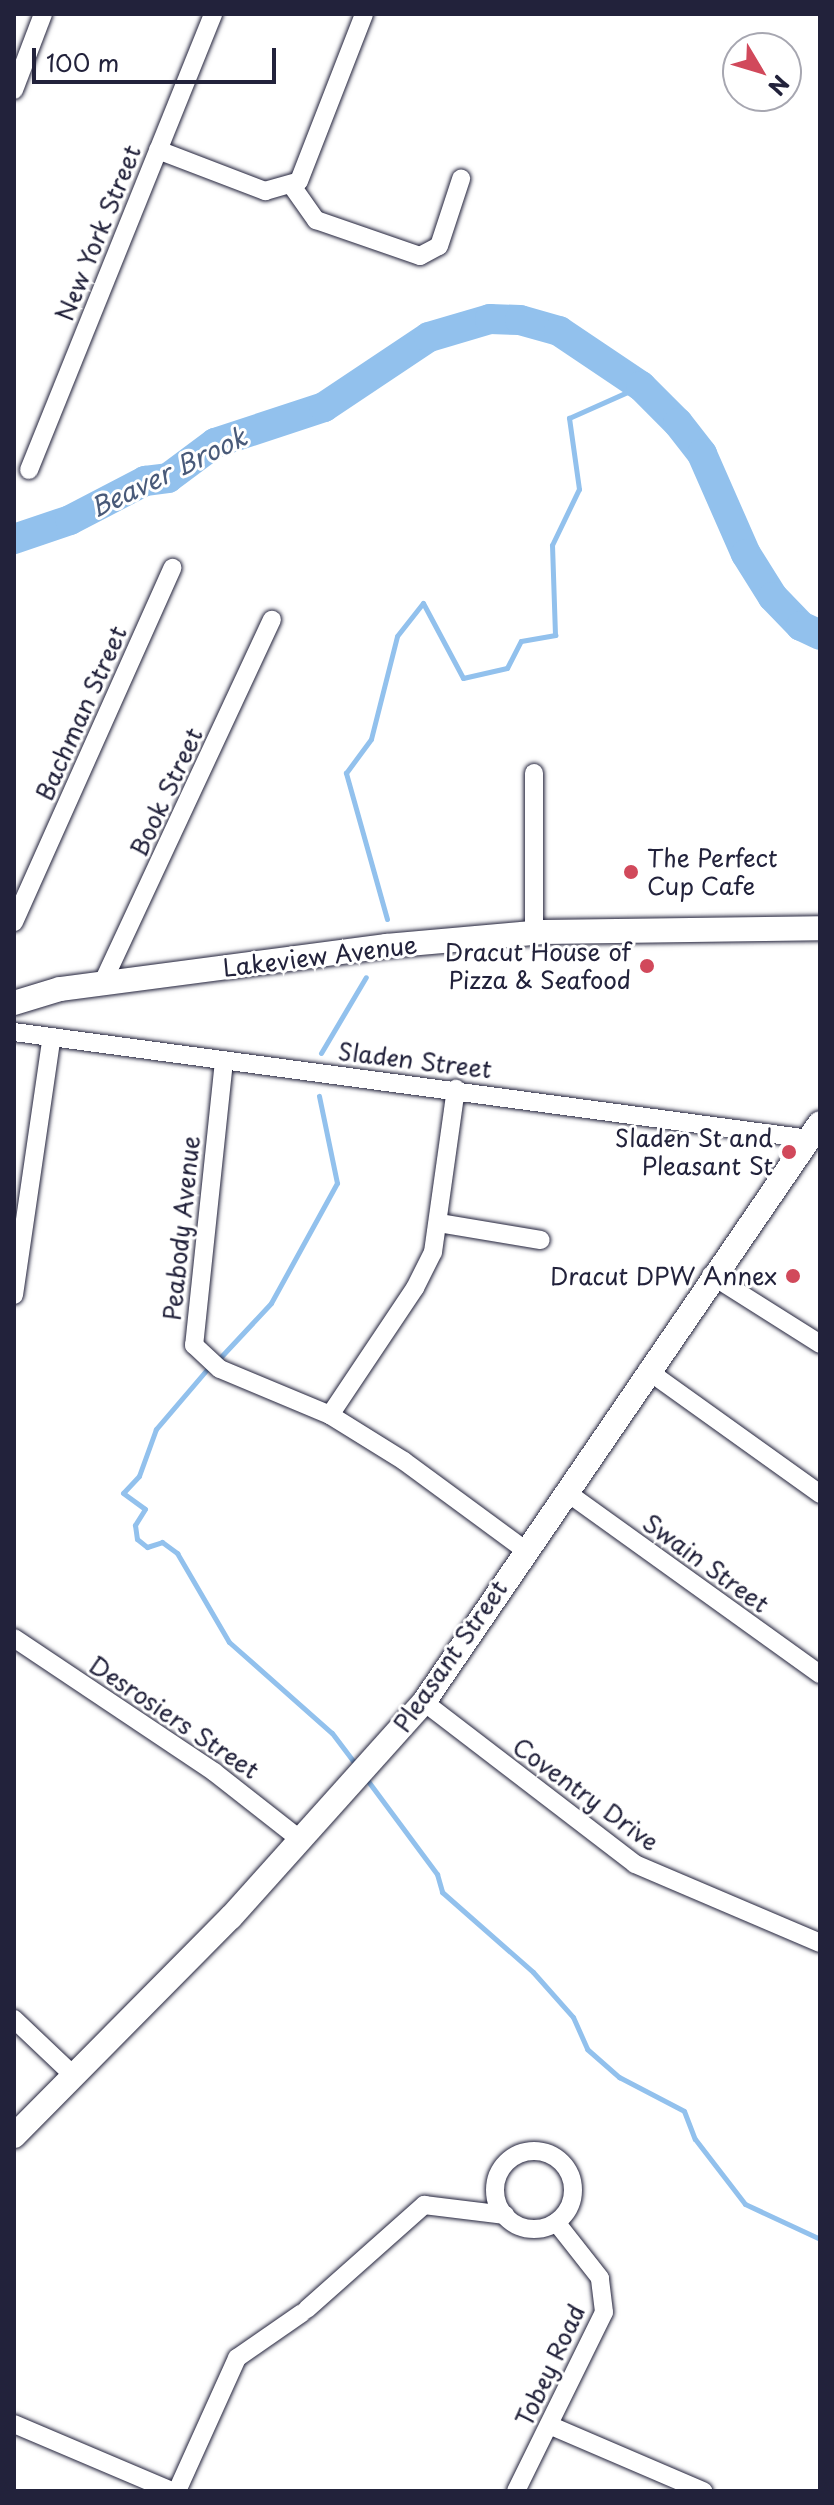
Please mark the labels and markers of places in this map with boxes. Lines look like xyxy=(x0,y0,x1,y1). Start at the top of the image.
place label: The Perfect Cup Cafe xyxy=(647,844,778,900)
marker: The Perfect Cup Cafe xyxy=(622,863,640,881)
place label: Dracut House of Pizza & Seafood xyxy=(443,938,631,994)
marker: Dracut House of Pizza & Seafood xyxy=(638,957,656,975)
place label: Sladen St and Pleasant St xyxy=(613,1124,773,1180)
marker: Sladen St and Pleasant St xyxy=(780,1143,798,1161)
place label: Dracut DPW Annex xyxy=(549,1262,777,1290)
marker: Dracut DPW Annex xyxy=(784,1267,802,1285)

